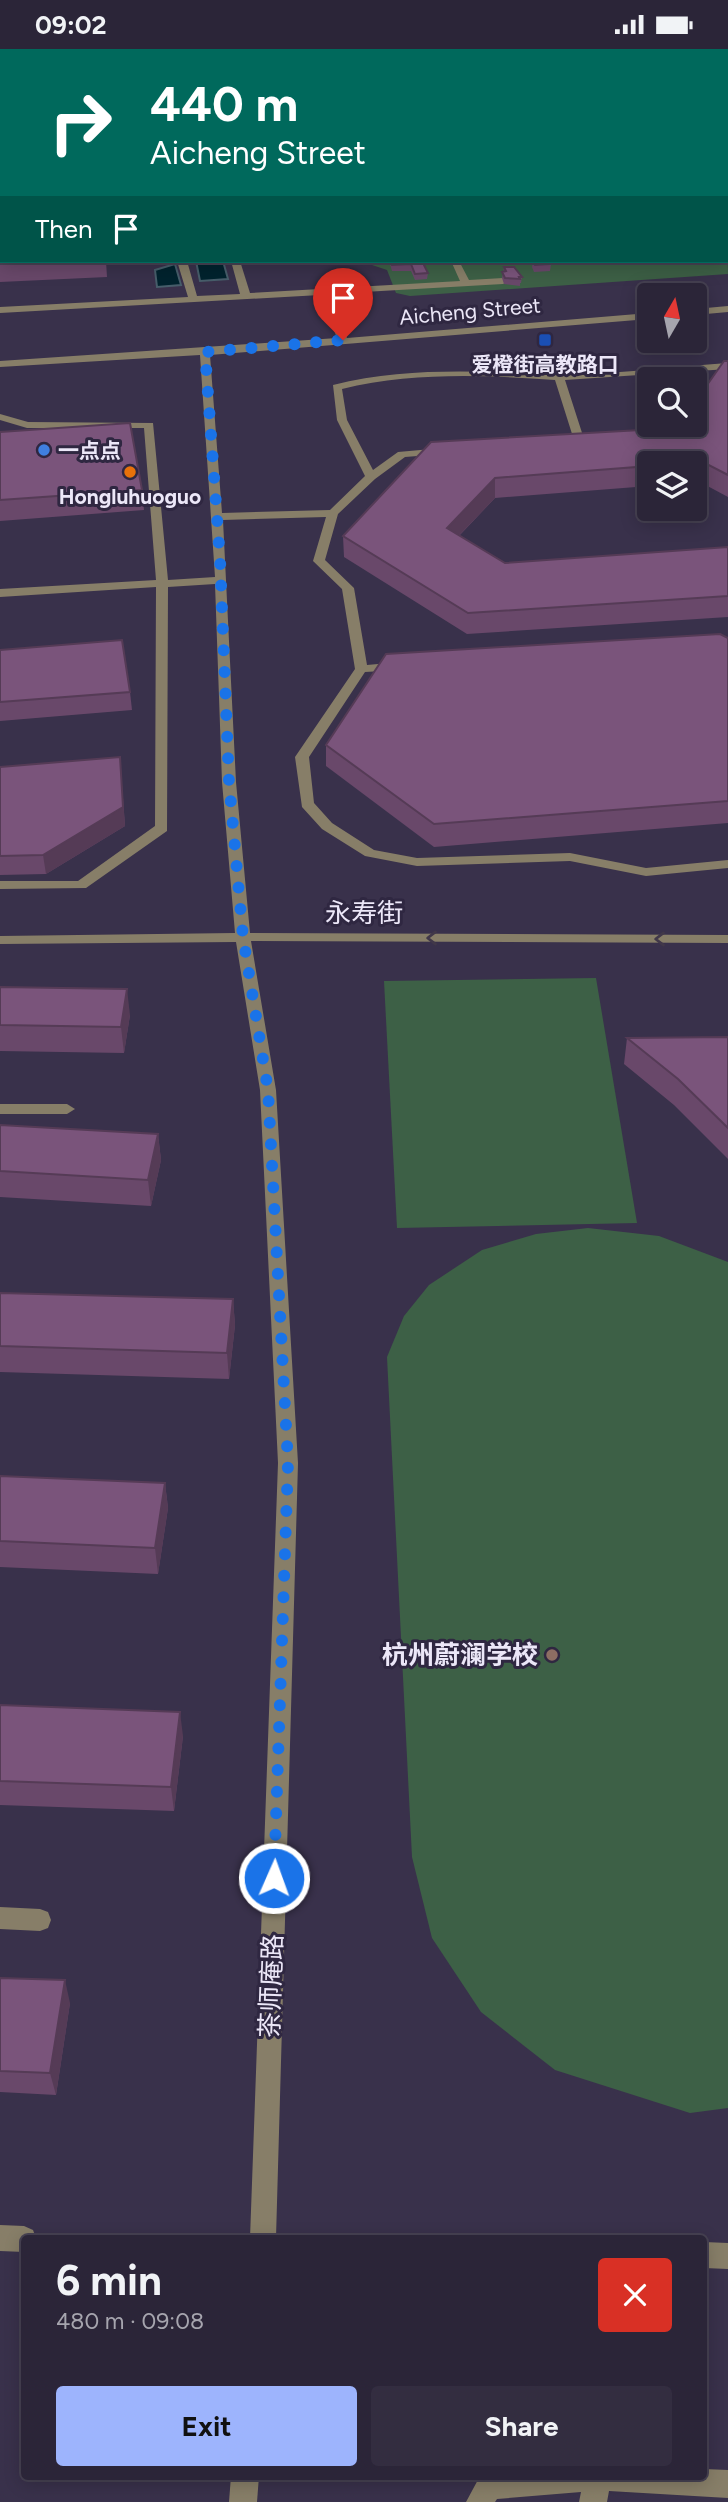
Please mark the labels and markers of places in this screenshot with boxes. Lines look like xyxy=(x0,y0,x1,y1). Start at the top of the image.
pin xyxy=(313,268,373,340)
marker: 爱橙街高教路口 xyxy=(537,332,553,348)
place label: 爱橙街高教路口 xyxy=(472,352,619,377)
place label: 一点点 xyxy=(58,438,121,463)
marker: 一点点 xyxy=(36,442,52,458)
marker: Hongluhuoguo xyxy=(122,464,138,480)
place label: Hongluhuoguo xyxy=(59,484,201,509)
place label: 杭州蔚澜学校 xyxy=(382,1639,538,1671)
marker: 杭州蔚澜学校 xyxy=(544,1647,560,1663)

